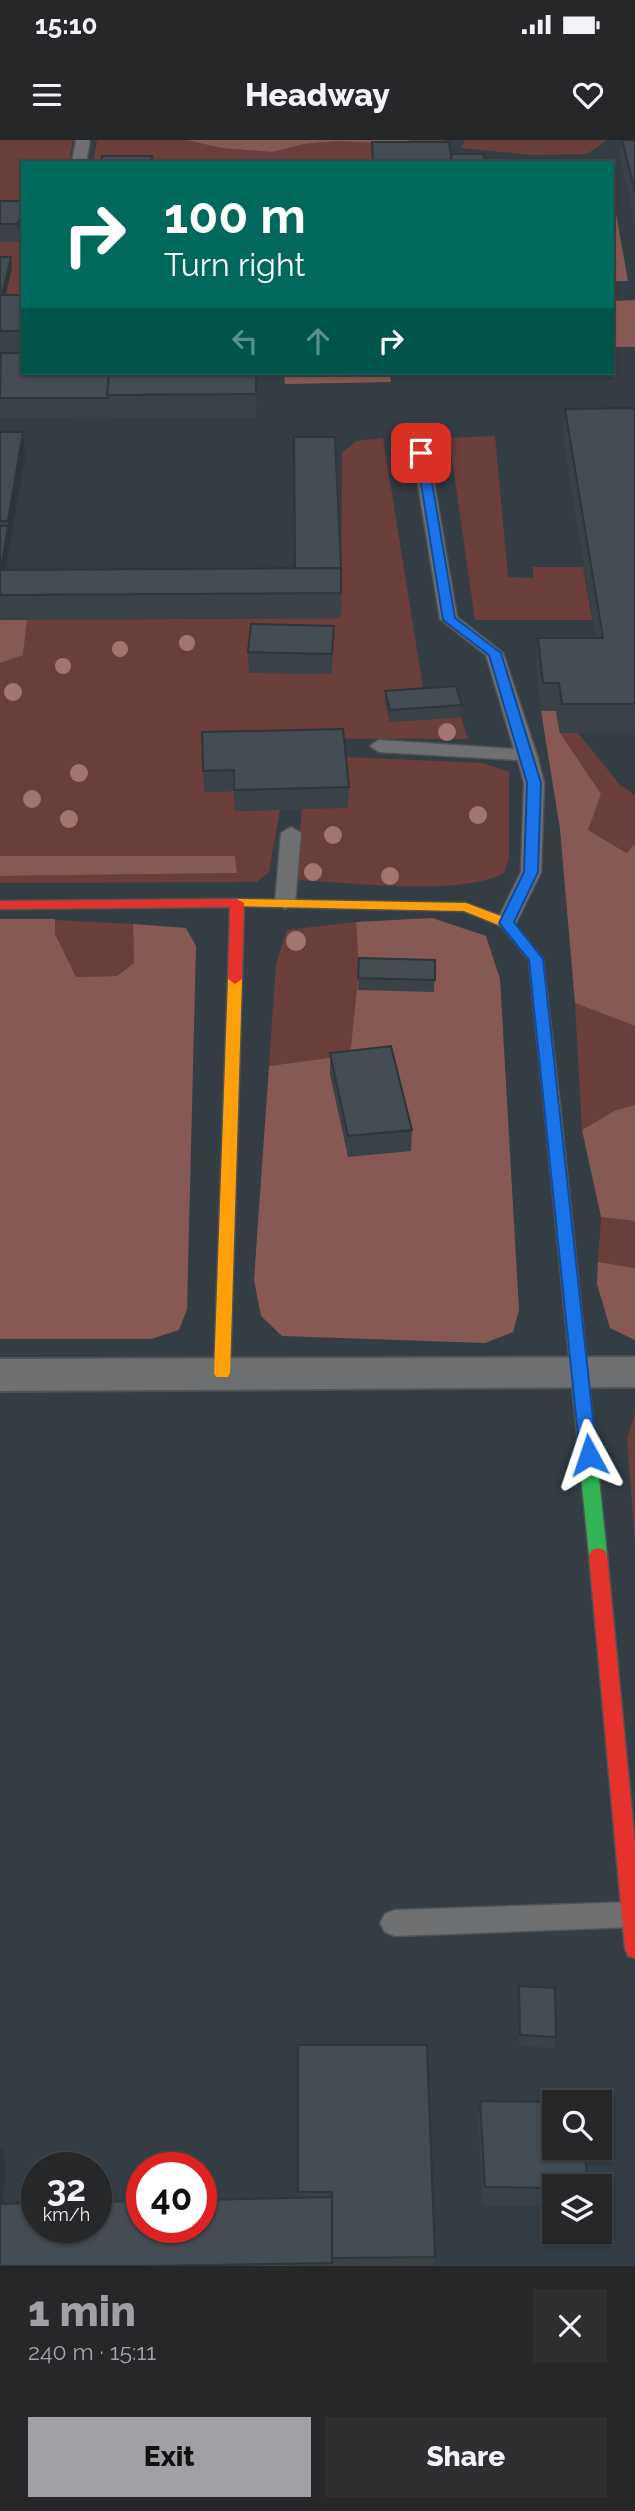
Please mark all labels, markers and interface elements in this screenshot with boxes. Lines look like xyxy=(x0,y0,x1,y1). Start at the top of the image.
text: 15:10 xyxy=(35,10,97,40)
icon: menu xyxy=(28,76,66,114)
text: Headway xyxy=(245,76,390,113)
icon: heart xyxy=(569,76,607,114)
text: 100 m xyxy=(164,187,306,244)
icon: right xyxy=(49,189,140,280)
text: Turn right xyxy=(164,246,305,283)
icon: left xyxy=(226,322,264,360)
icon: ahead xyxy=(299,322,337,360)
icon: right xyxy=(372,322,410,360)
pin xyxy=(391,423,451,483)
icon: arrive xyxy=(402,434,440,472)
position arrow xyxy=(552,1418,626,1492)
map controls xyxy=(542,2090,612,2244)
button: search xyxy=(542,2090,612,2160)
speed limit sign: 40 xyxy=(126,2152,217,2243)
text: 32 xyxy=(47,2168,86,2209)
button: layers xyxy=(542,2174,612,2244)
text: km/h xyxy=(43,2204,90,2225)
text: 1 min xyxy=(28,2287,136,2336)
button: close xyxy=(533,2289,607,2363)
text: 240 m · 15:11 xyxy=(28,2338,156,2365)
button: Exit xyxy=(28,2417,311,2497)
button: Share xyxy=(325,2417,607,2497)

